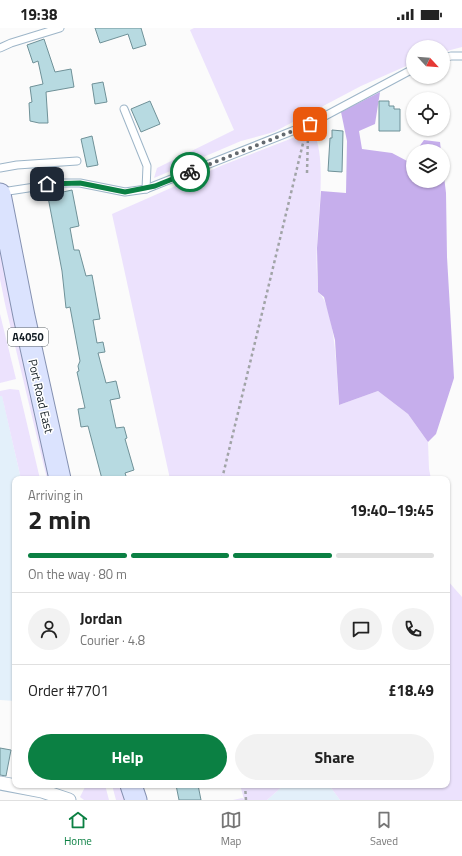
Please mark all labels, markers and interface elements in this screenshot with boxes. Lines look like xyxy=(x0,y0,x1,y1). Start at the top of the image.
text: 19:38 xyxy=(20,3,57,26)
north arrow xyxy=(406,40,450,84)
map controls xyxy=(406,40,450,188)
button: locate xyxy=(406,92,450,136)
pin xyxy=(293,107,327,141)
icon: bag xyxy=(299,113,321,135)
button: layers xyxy=(406,144,450,188)
courier xyxy=(170,152,210,192)
icon: bike xyxy=(179,161,201,183)
pin xyxy=(30,167,64,201)
icon: home xyxy=(36,173,58,195)
road number: A4050 xyxy=(8,328,48,346)
street label: Port Road East xyxy=(23,357,59,436)
text: Arriving in xyxy=(28,485,83,505)
text: 19:40–19:45 xyxy=(350,499,434,522)
text: 2 min xyxy=(28,500,91,539)
text: On the way · 80 m xyxy=(28,564,127,584)
text: Jordan xyxy=(80,607,122,630)
button: person xyxy=(28,608,70,650)
button: chat xyxy=(340,608,382,650)
button: phone xyxy=(392,608,434,650)
text: Courier · 4.8 xyxy=(80,630,145,650)
text: Order #7701 xyxy=(28,679,109,702)
text: £18.49 xyxy=(388,679,434,702)
button: Help xyxy=(28,734,227,780)
button: Share xyxy=(235,734,434,780)
tab: Home xyxy=(64,809,92,849)
tab: Map xyxy=(220,809,242,849)
tab: Saved xyxy=(370,809,398,849)

